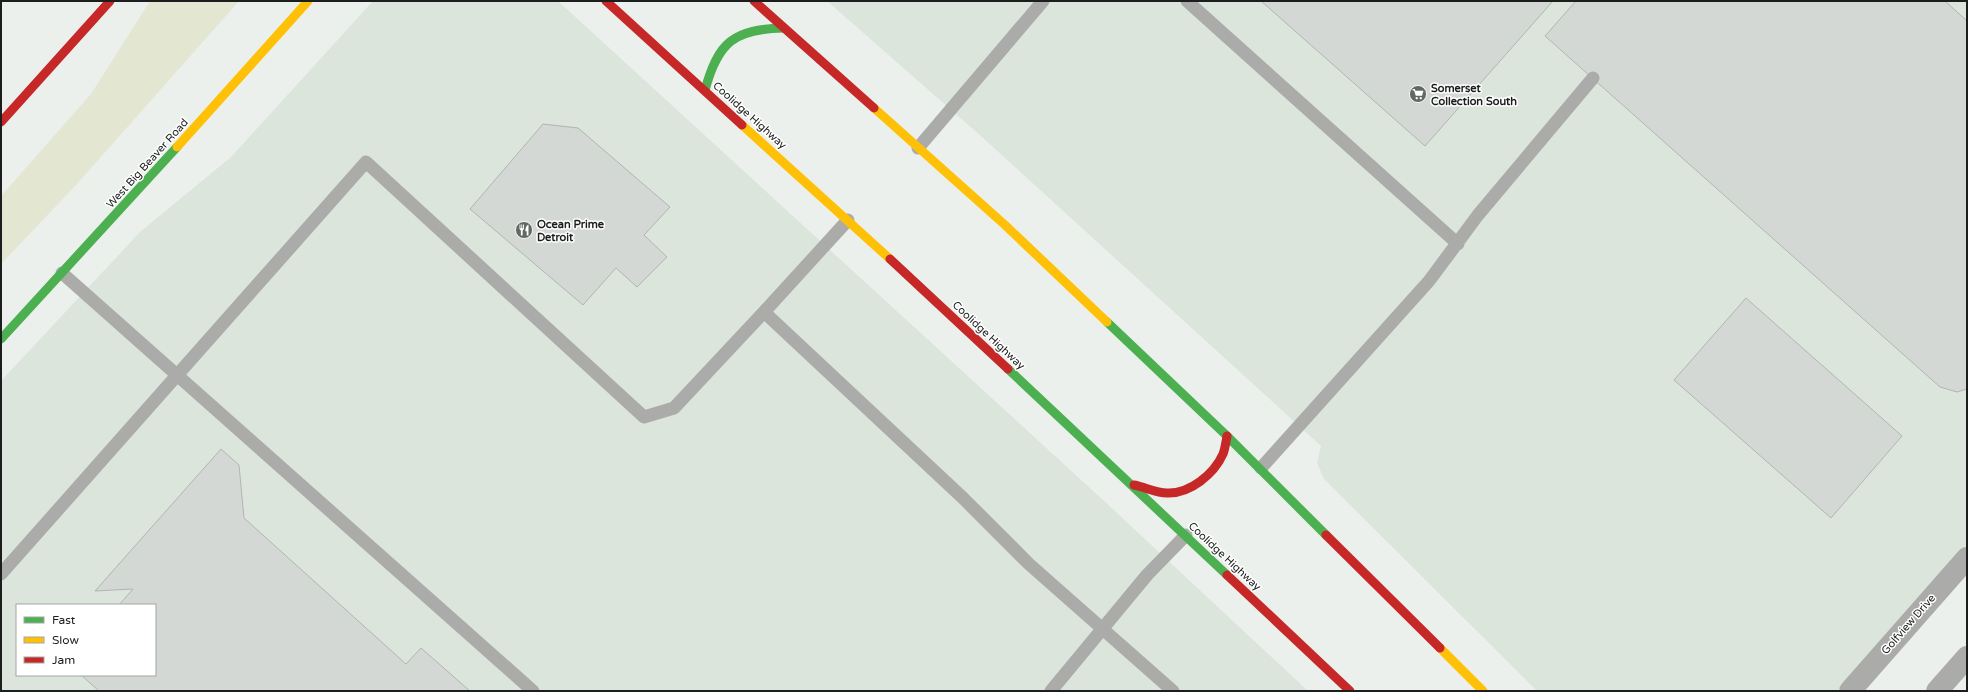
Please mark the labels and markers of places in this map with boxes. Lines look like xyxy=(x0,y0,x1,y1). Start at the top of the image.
place label: Somerset Collection South xyxy=(1431,82,1517,108)
supermarket icon: Somerset Collection South xyxy=(1408,84,1428,104)
place label: Ocean Prime Detroit xyxy=(537,218,605,244)
restaurant icon: Ocean Prime Detroit xyxy=(514,220,534,240)

